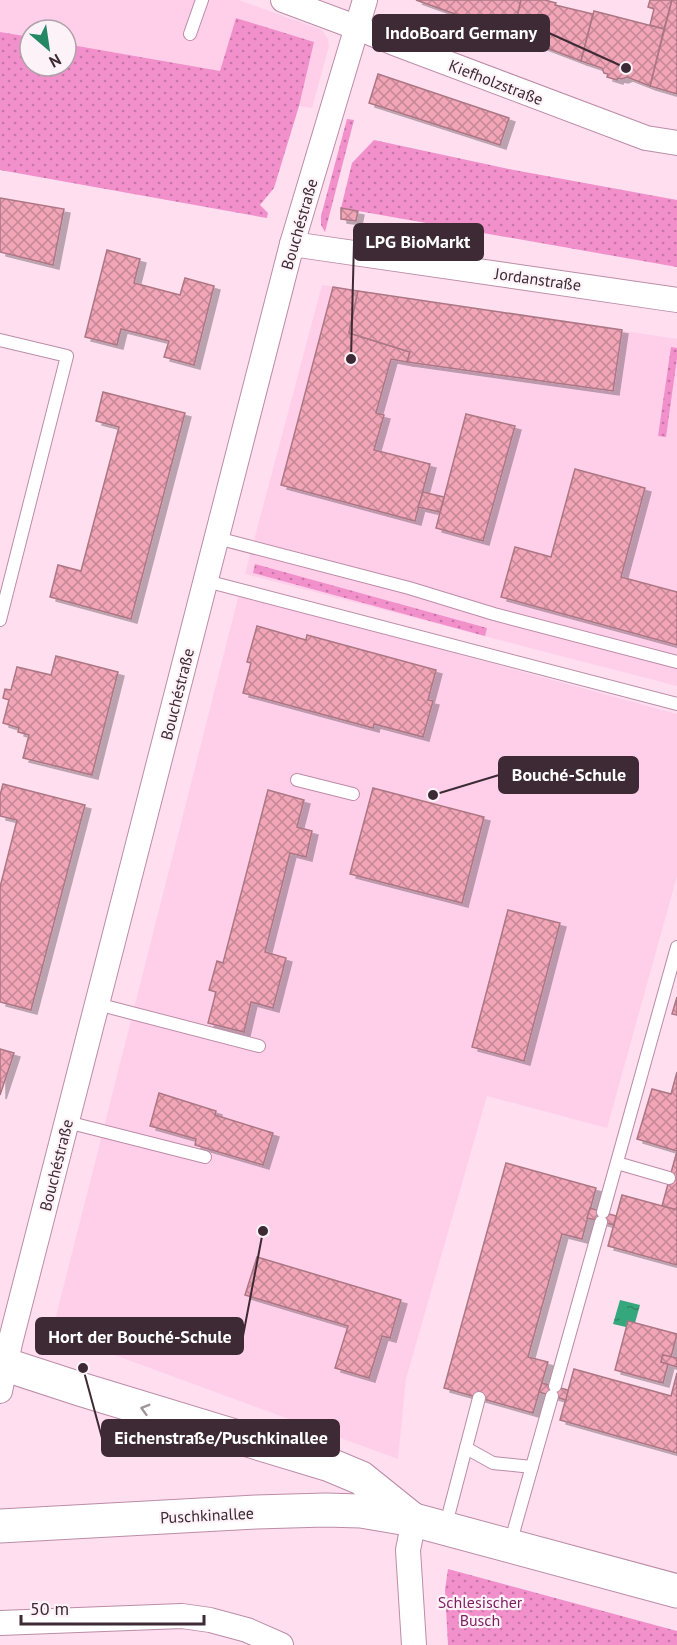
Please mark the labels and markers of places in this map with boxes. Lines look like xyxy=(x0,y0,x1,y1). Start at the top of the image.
callout: IndoBoard Germany xyxy=(373,15,549,51)
callout: LPG BioMarkt xyxy=(354,224,483,260)
callout: Bouché-Schule xyxy=(499,757,638,793)
callout: Hort der Bouché-Schule xyxy=(36,1318,243,1354)
callout: Eichenstraße/Puschkinallee xyxy=(102,1420,339,1456)

